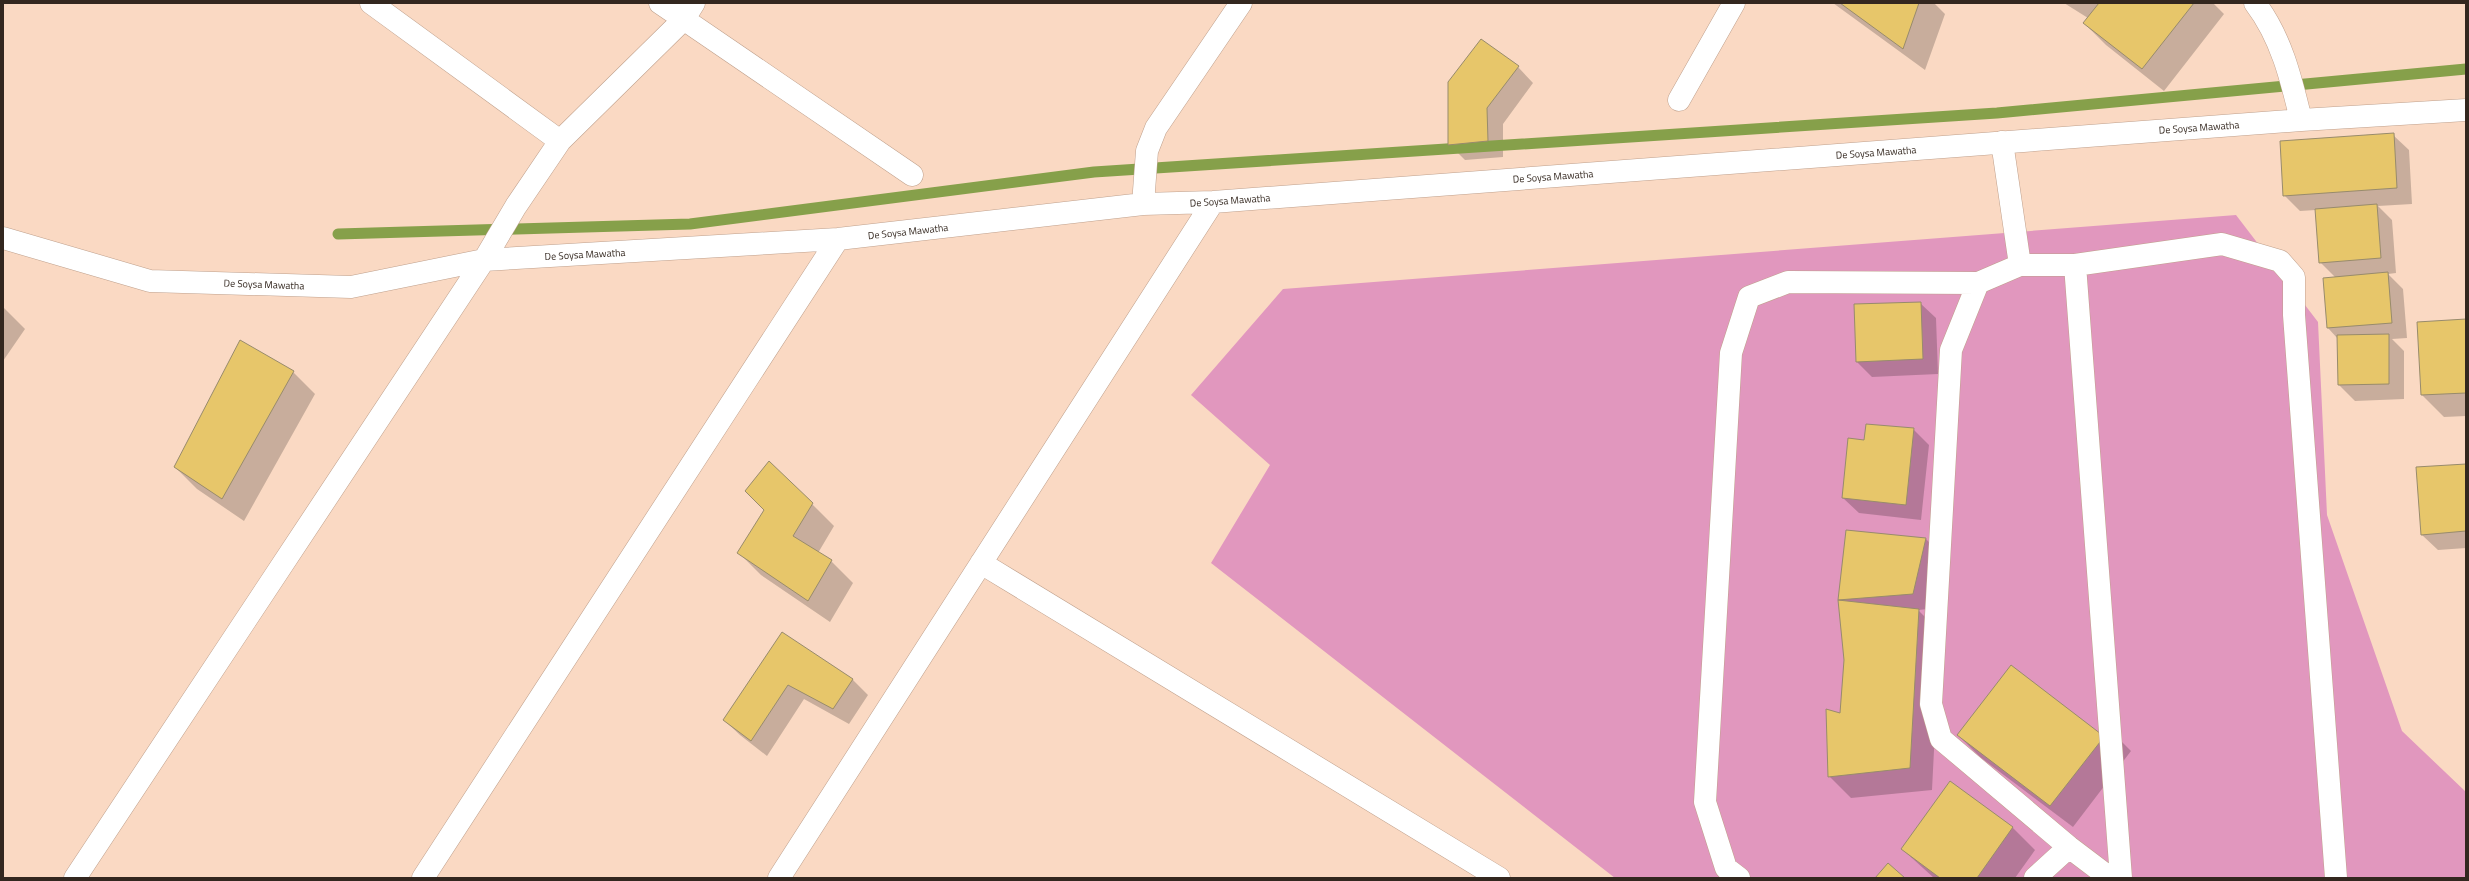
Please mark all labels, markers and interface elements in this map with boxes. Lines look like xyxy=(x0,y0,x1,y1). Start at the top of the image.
street label: De Soysa Mawatha xyxy=(2158,117,2240,138)
street label: De Soysa Mawatha xyxy=(1835,142,1917,163)
street label: De Soysa Mawatha xyxy=(1512,166,1594,187)
street label: De Soysa Mawatha xyxy=(1189,190,1271,211)
street label: De Soysa Mawatha xyxy=(867,220,949,243)
street label: De Soysa Mawatha xyxy=(544,245,626,264)
street label: De Soysa Mawatha xyxy=(223,276,305,293)

